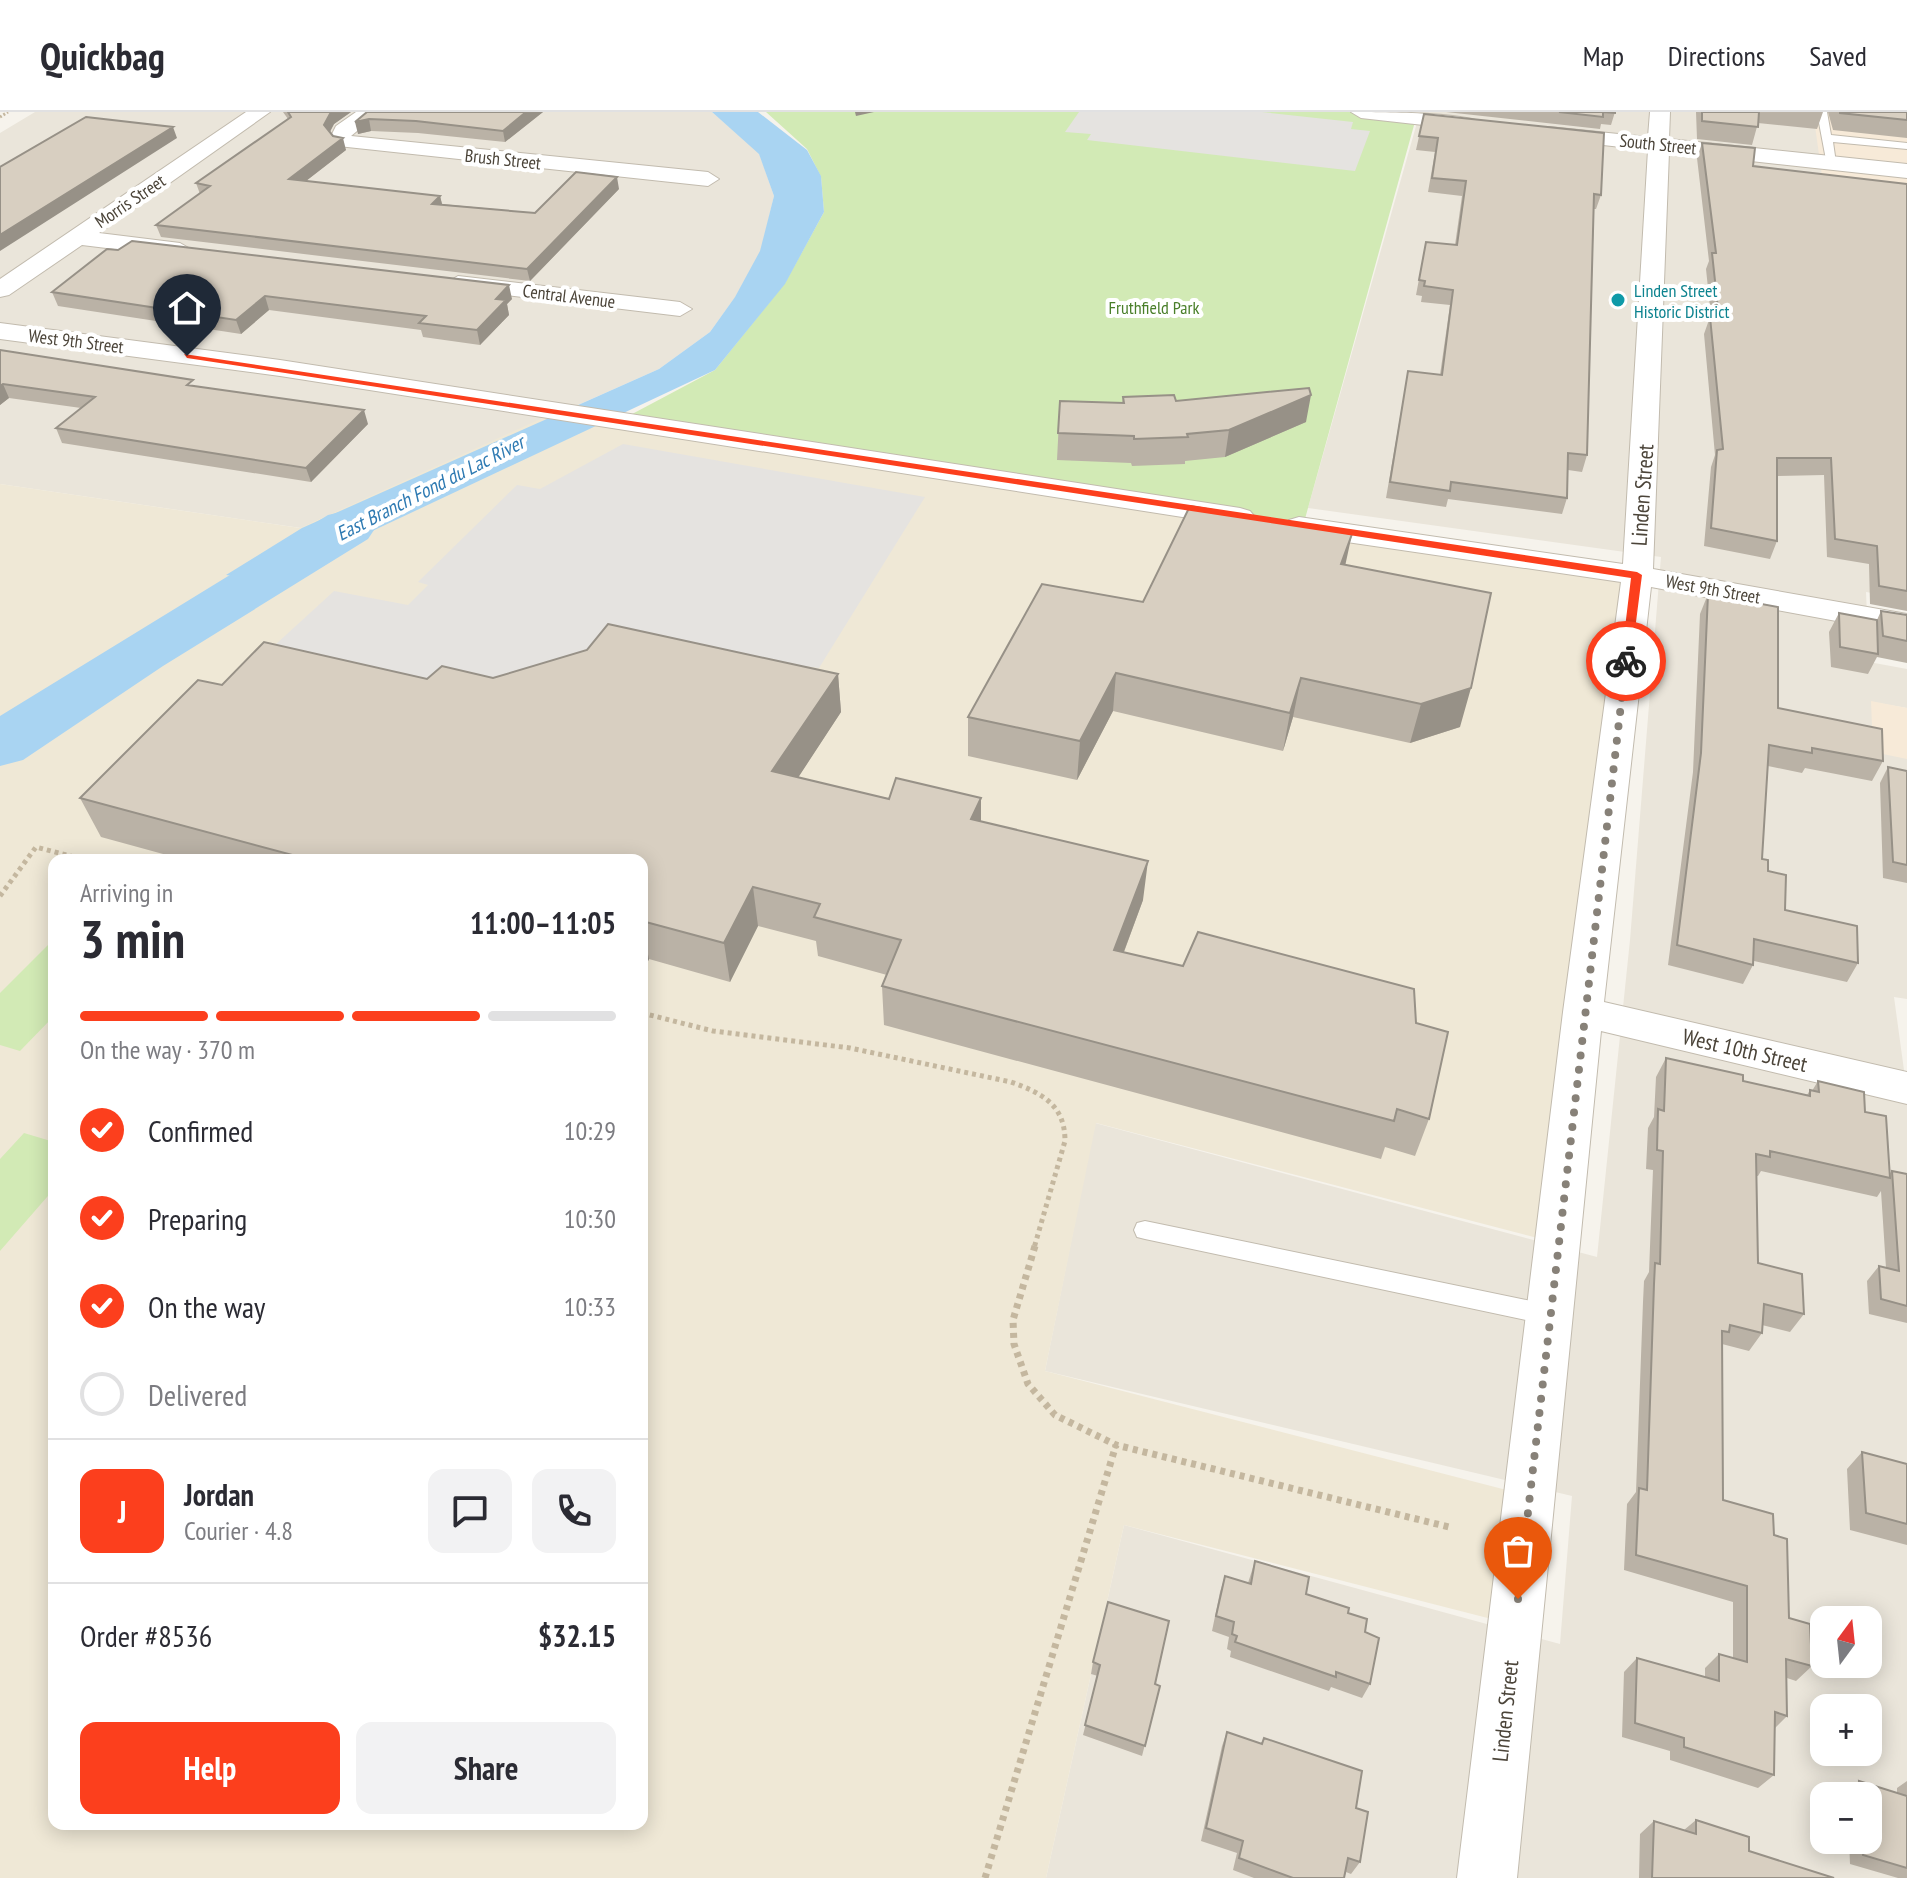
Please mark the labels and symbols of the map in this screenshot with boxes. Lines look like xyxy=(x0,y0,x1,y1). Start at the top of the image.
street label: South Street xyxy=(1618,129,1698,159)
street label: Brush Street xyxy=(464,144,542,174)
street label: Morris Street xyxy=(90,169,170,233)
pin xyxy=(153,274,221,356)
street label: Central Avenue xyxy=(521,279,617,313)
place label: Linden Street Historic District xyxy=(1634,279,1730,323)
marker: Linden Street Historic District xyxy=(1609,291,1627,309)
park label: Fruthfield Park xyxy=(1109,296,1199,319)
street label: West 9th Street xyxy=(27,324,125,358)
water label: East Branch Fond du Lac River xyxy=(332,428,531,547)
street label: Linden Street xyxy=(1624,443,1660,547)
street label: West 9th Street xyxy=(1664,569,1762,609)
courier xyxy=(1586,621,1666,701)
street label: West 10th Street xyxy=(1680,1022,1810,1078)
pin xyxy=(1484,1517,1552,1599)
north arrow xyxy=(1810,1606,1882,1678)
street label: Linden Street xyxy=(1486,1659,1524,1763)

